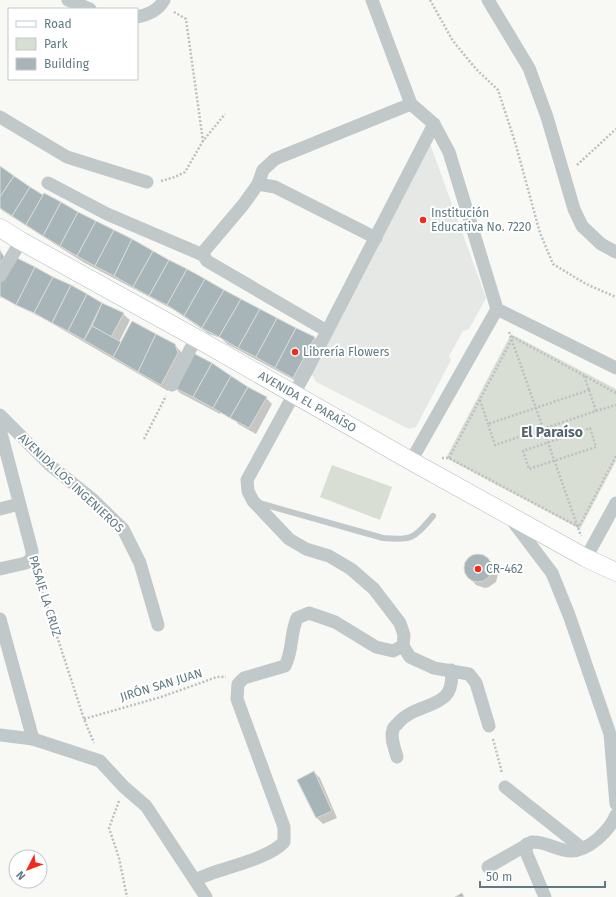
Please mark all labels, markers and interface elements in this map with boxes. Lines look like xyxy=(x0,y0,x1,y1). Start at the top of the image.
legend xyxy=(8,8,138,80)
text: Road xyxy=(44,17,72,31)
text: Park xyxy=(44,37,68,51)
text: Building xyxy=(44,57,90,71)
place label: Institución Educativa No. 7220 xyxy=(431,206,532,234)
marker: Institución Educativa No. 7220 xyxy=(418,215,428,225)
place label: Librería Flowers xyxy=(303,345,390,359)
marker: Librería Flowers xyxy=(290,347,300,357)
street label: AVENIDA EL PARAÍSO xyxy=(256,368,359,435)
district label: El Paraíso xyxy=(521,424,583,441)
street label: AVENIDA LOS INGENIEROS xyxy=(16,431,127,536)
street label: PASAJE LA CRUZ xyxy=(26,554,64,638)
place label: CR-462 xyxy=(486,562,523,576)
marker: CR-462 xyxy=(473,564,483,574)
street label: JIRÓN SAN JUAN xyxy=(118,665,204,704)
north arrow xyxy=(8,849,48,889)
scale bar xyxy=(480,863,605,889)
text: N xyxy=(14,868,28,882)
text: 50 m xyxy=(486,870,512,884)

